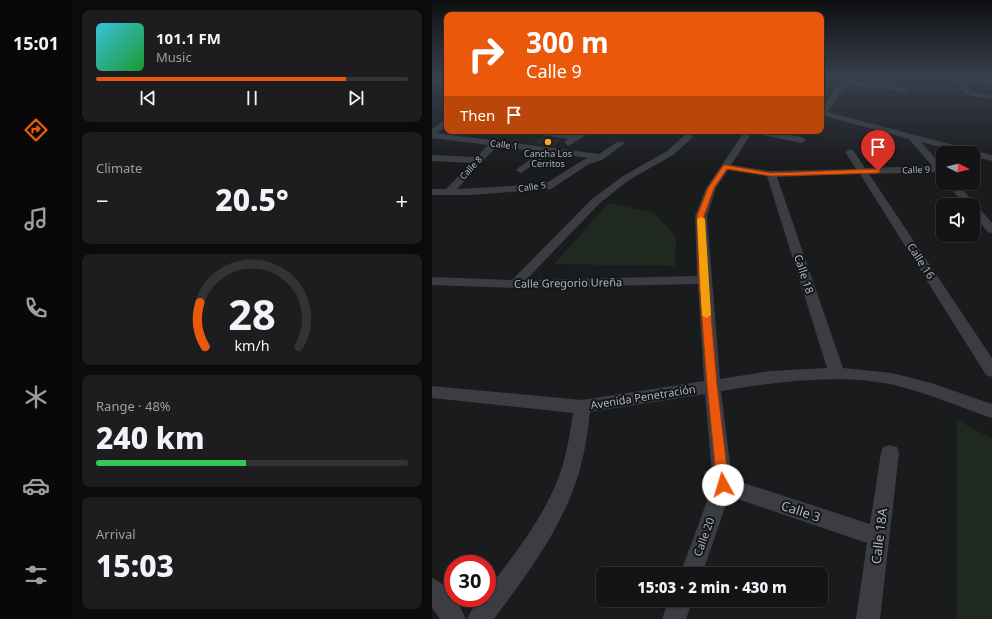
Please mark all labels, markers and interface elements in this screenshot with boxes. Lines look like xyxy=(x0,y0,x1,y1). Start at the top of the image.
text: 300 m xyxy=(526,23,609,61)
text: 101.1 FM xyxy=(156,28,221,48)
icon: right xyxy=(460,28,512,80)
text: 15:01 xyxy=(13,31,59,55)
text: Music xyxy=(156,48,192,66)
text: Calle 9 xyxy=(526,59,582,83)
icon: previous xyxy=(137,87,159,109)
icon: pause xyxy=(241,87,263,109)
icon: next xyxy=(345,87,367,109)
icon: arrive xyxy=(503,104,525,126)
text: Then xyxy=(460,105,495,125)
icon: directions xyxy=(22,116,50,144)
pin xyxy=(861,130,895,171)
street label: Calle 1 xyxy=(489,136,519,153)
icon: arrive xyxy=(867,136,889,158)
marker: Cancha Los Cerritos xyxy=(543,137,553,147)
north arrow xyxy=(936,146,980,190)
map controls xyxy=(936,146,980,242)
place label: Cancha Los Cerritos xyxy=(524,147,572,170)
street label: Calle 8 xyxy=(456,153,485,182)
text: Climate xyxy=(96,159,142,177)
street label: Calle 9 xyxy=(902,163,930,176)
street label: Calle 5 xyxy=(517,178,547,195)
text: 20.5° xyxy=(215,179,289,220)
text: − xyxy=(96,185,109,215)
text: + xyxy=(395,185,408,215)
button: sound xyxy=(936,198,980,242)
icon: music xyxy=(22,205,50,233)
street label: Calle 16 xyxy=(904,240,939,282)
street label: Calle 18 xyxy=(791,252,818,295)
street label: Calle Gregorio Ureña xyxy=(514,274,622,291)
text: 28 xyxy=(228,286,276,342)
icon: phone xyxy=(22,294,50,322)
text: km/h xyxy=(234,336,270,355)
street label: Avenida Penetración xyxy=(589,381,697,412)
icon: climate xyxy=(22,383,50,411)
text: Range · 48% xyxy=(96,397,171,415)
text: 240 km xyxy=(96,417,205,458)
position arrow xyxy=(702,464,744,506)
icon: car xyxy=(22,472,50,500)
street label: Calle 3 xyxy=(779,496,823,526)
street label: Calle 18A xyxy=(867,506,891,565)
street label: Calle 20 xyxy=(690,515,717,558)
text: Arrival xyxy=(96,525,136,543)
text: 15:03 xyxy=(96,545,174,586)
speed limit sign: 30 xyxy=(444,555,496,607)
icon: filters xyxy=(22,561,50,589)
text: 15:03 · 2 min · 430 m xyxy=(637,577,787,597)

